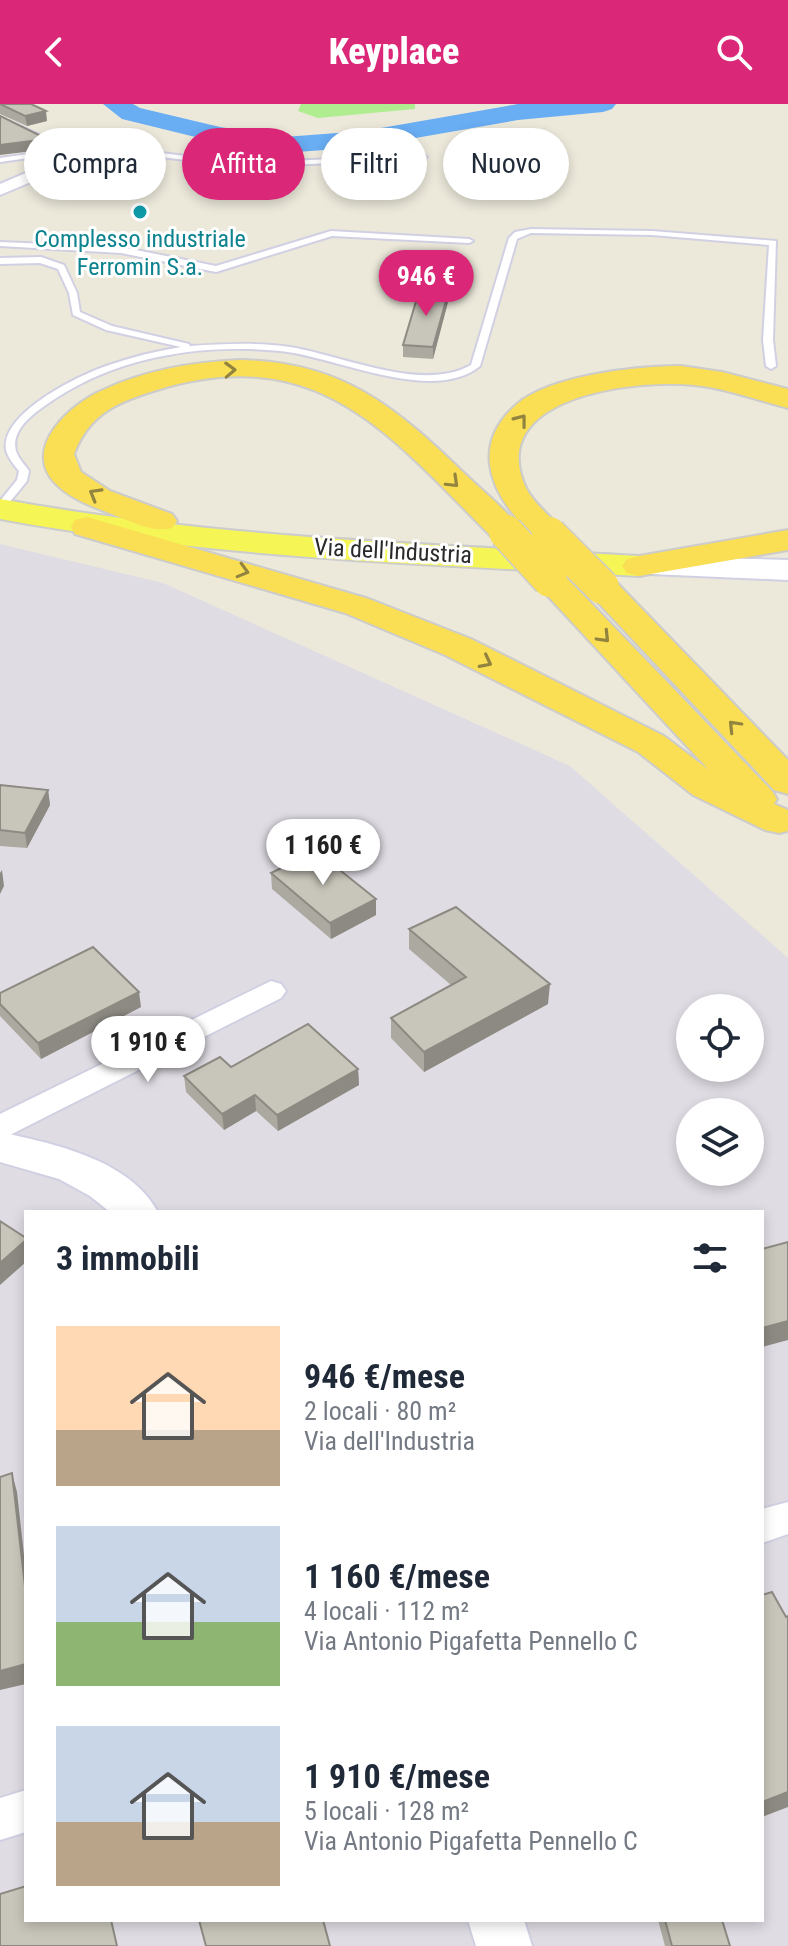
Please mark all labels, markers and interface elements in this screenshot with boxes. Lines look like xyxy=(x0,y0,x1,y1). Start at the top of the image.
icon: back xyxy=(32,30,76,74)
icon: search xyxy=(712,30,756,74)
text: Keyplace xyxy=(329,31,459,73)
chip: Compra xyxy=(24,128,166,200)
chip: Affitta xyxy=(182,128,305,200)
chip: Filtri xyxy=(321,128,427,200)
chip: Nuovo xyxy=(443,128,569,200)
marker: Complesso industriale Ferromin S.a. xyxy=(131,203,149,221)
place label: Complesso industriale Ferromin S.a. xyxy=(34,225,246,281)
pin: 946 € xyxy=(370,250,482,318)
text: 946 € xyxy=(397,261,455,291)
one-way arrow xyxy=(224,362,237,379)
one-way arrow xyxy=(511,415,525,429)
one-way arrow xyxy=(444,472,459,486)
one-way arrow xyxy=(89,488,104,504)
street label: Via dell'Industria xyxy=(313,533,473,569)
one-way arrow xyxy=(235,562,249,578)
one-way arrow xyxy=(595,628,609,642)
one-way arrow xyxy=(478,652,492,667)
one-way arrow xyxy=(729,720,743,735)
pin: 1 160 € xyxy=(249,819,397,887)
text: 1 160 € xyxy=(284,830,362,860)
map controls xyxy=(676,994,764,1186)
button: locate xyxy=(676,994,764,1082)
pin: 1 910 € xyxy=(74,1016,222,1084)
text: 1 910 € xyxy=(109,1027,187,1057)
button: layers xyxy=(676,1098,764,1186)
icon: filters xyxy=(688,1236,732,1280)
text: 3 immobili xyxy=(56,1238,199,1278)
text: 946 €/mese xyxy=(304,1356,465,1396)
icon: home xyxy=(120,1358,216,1454)
text: 2 locali · 80 m² xyxy=(304,1396,456,1426)
text: Via dell'Industria xyxy=(304,1426,475,1456)
text: 1 160 €/mese xyxy=(304,1556,490,1596)
icon: home xyxy=(120,1558,216,1654)
text: 4 locali · 112 m² xyxy=(304,1596,469,1626)
text: Via Antonio Pigafetta Pennello C xyxy=(304,1626,638,1656)
text: 1 910 €/mese xyxy=(304,1756,490,1796)
icon: home xyxy=(120,1758,216,1854)
text: 5 locali · 128 m² xyxy=(304,1796,469,1826)
text: Via Antonio Pigafetta Pennello C xyxy=(304,1826,638,1856)

